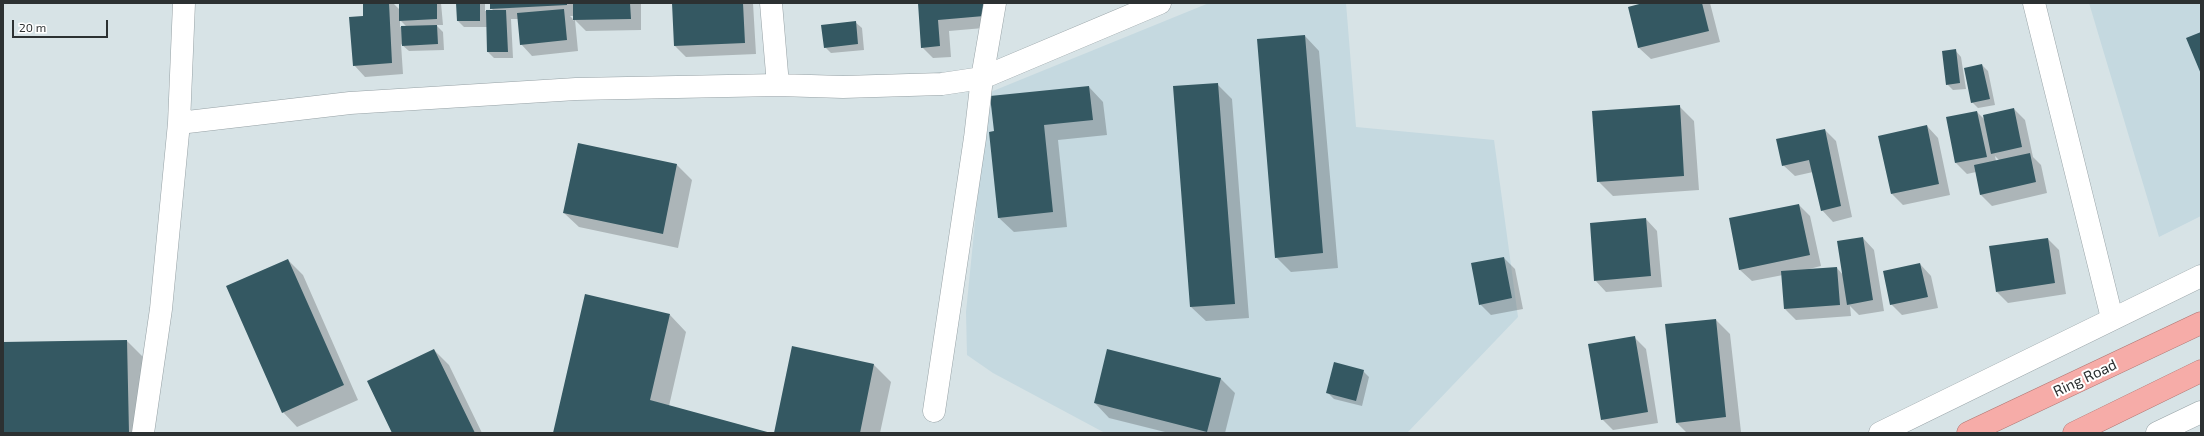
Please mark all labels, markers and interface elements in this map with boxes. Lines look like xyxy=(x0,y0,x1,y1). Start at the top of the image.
scale bar xyxy=(14,12,110,38)
text: 20 m xyxy=(19,20,46,34)
street label: Ring Road xyxy=(2050,355,2120,401)

